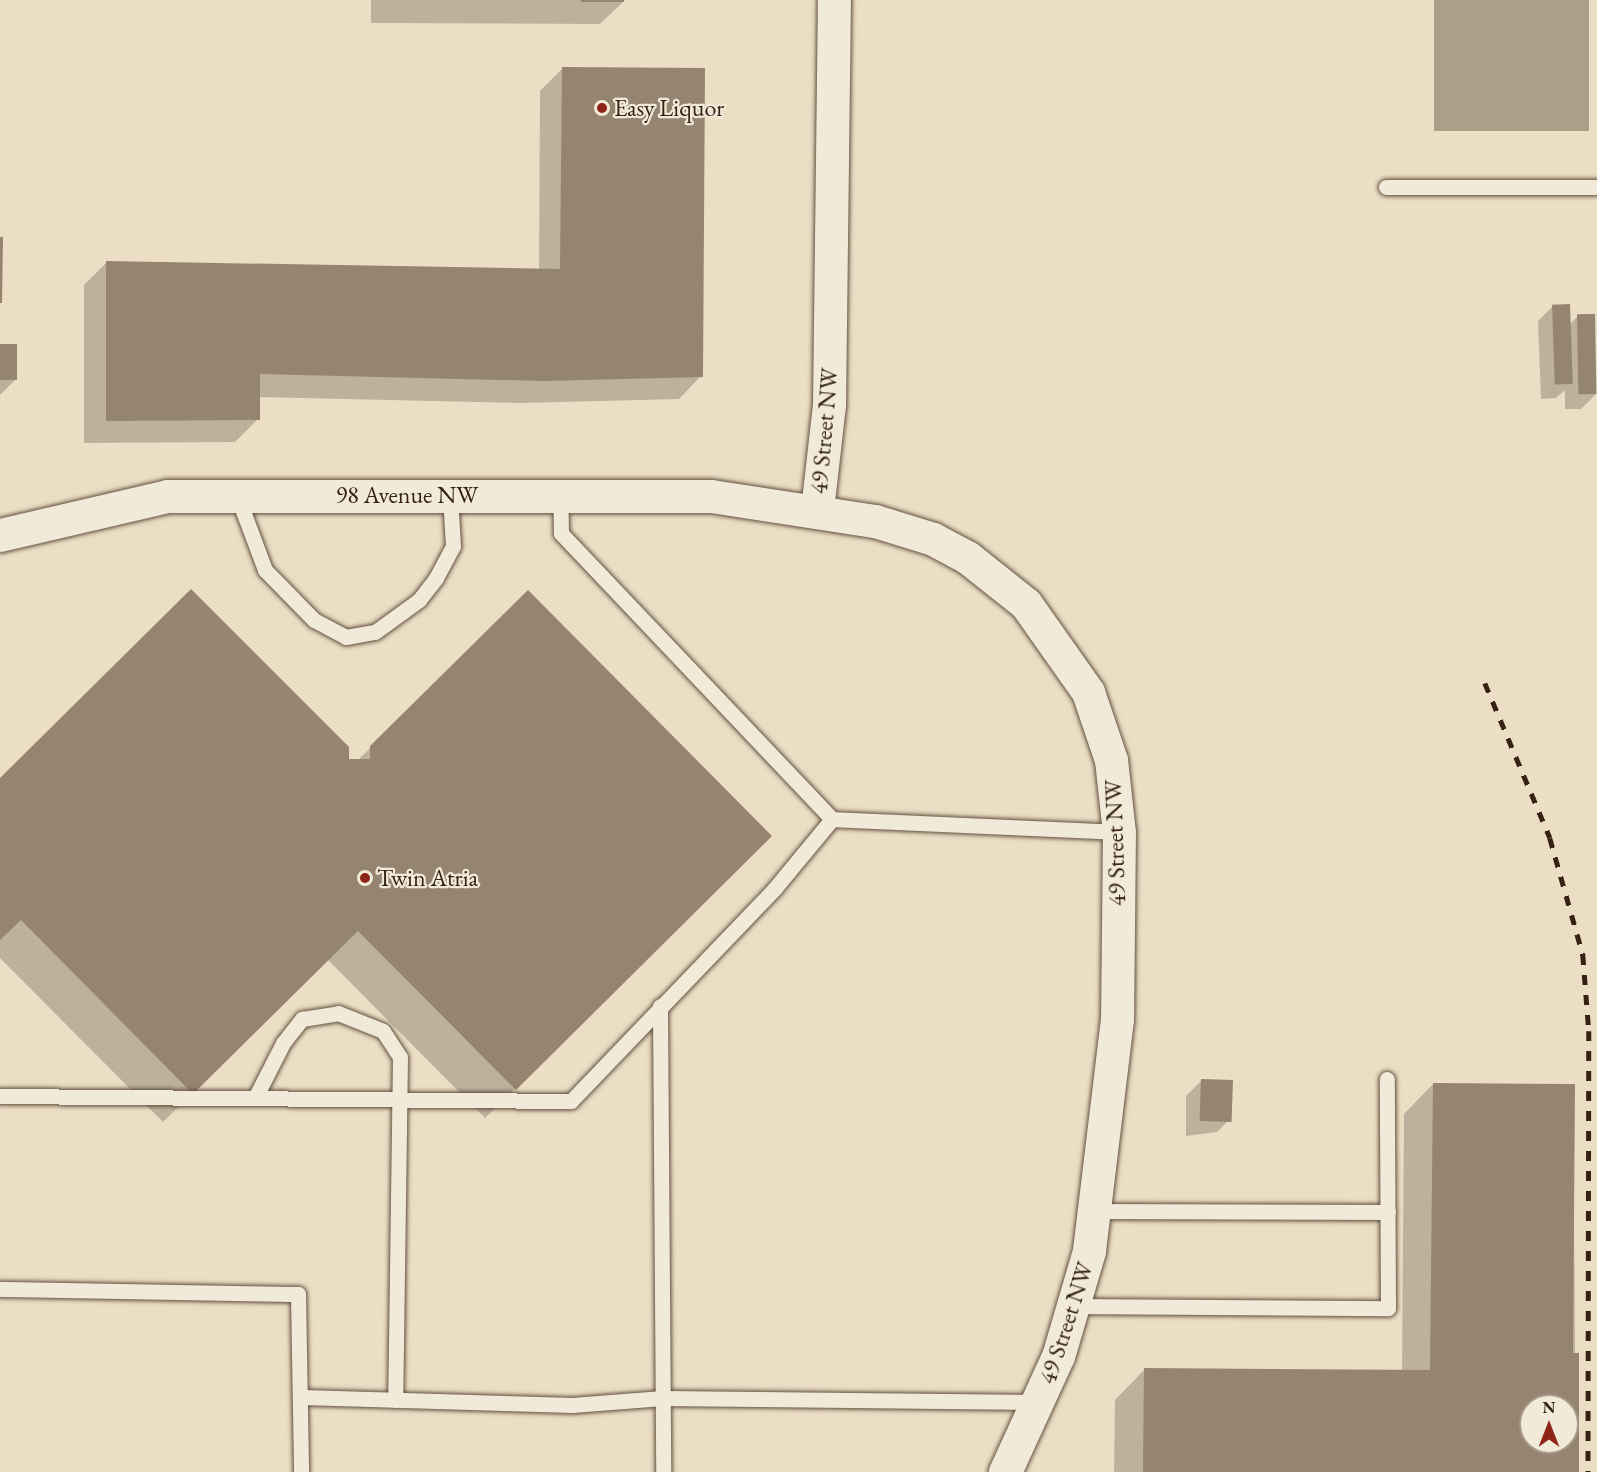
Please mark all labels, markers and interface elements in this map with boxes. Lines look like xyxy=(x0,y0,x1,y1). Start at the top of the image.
place label: Easy Liquor xyxy=(614,94,724,122)
marker: Easy Liquor xyxy=(595,101,609,115)
street label: 49 Street NW xyxy=(804,367,844,495)
street label: 98 Avenue NW xyxy=(336,481,478,509)
street label: 49 Street NW xyxy=(1098,779,1132,907)
place label: Twin Atria xyxy=(377,864,478,892)
marker: Twin Atria xyxy=(358,871,372,885)
street label: 49 Street NW xyxy=(1033,1258,1099,1388)
north arrow xyxy=(1519,1394,1579,1454)
text: N xyxy=(1543,1397,1555,1418)

